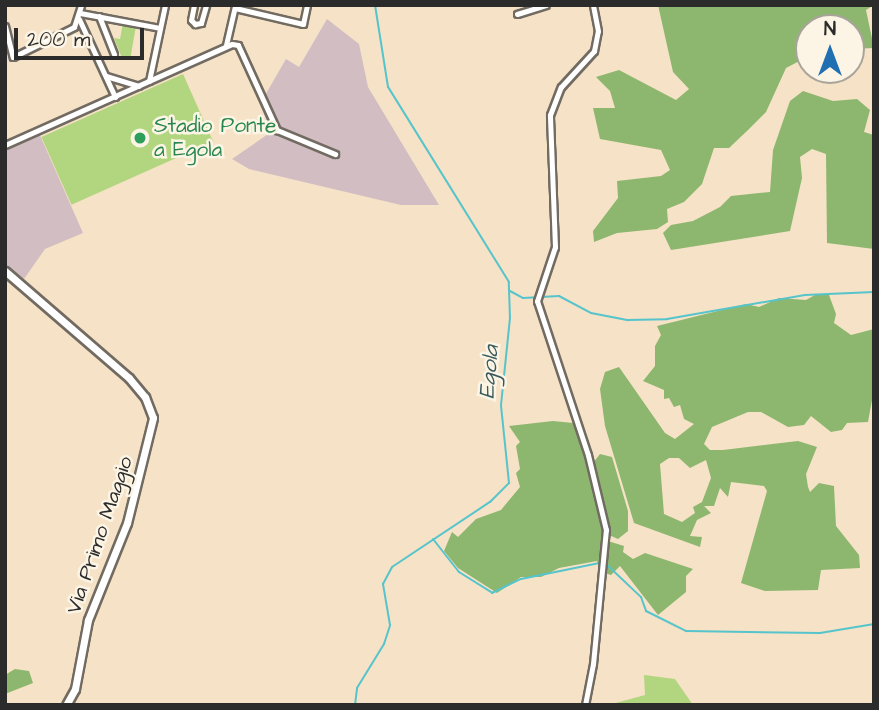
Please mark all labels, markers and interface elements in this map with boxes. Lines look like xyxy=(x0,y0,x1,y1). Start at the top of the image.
scale bar xyxy=(18,14,147,58)
north arrow xyxy=(795,14,865,84)
text: N xyxy=(824,16,836,43)
text: 200 m xyxy=(27,25,90,54)
place label: Stadio Ponte a Egola xyxy=(154,113,276,163)
marker: Stadio Ponte a Egola xyxy=(132,130,148,146)
water label: Egola xyxy=(473,344,505,400)
street label: Via Primo Maggio xyxy=(61,453,139,617)

